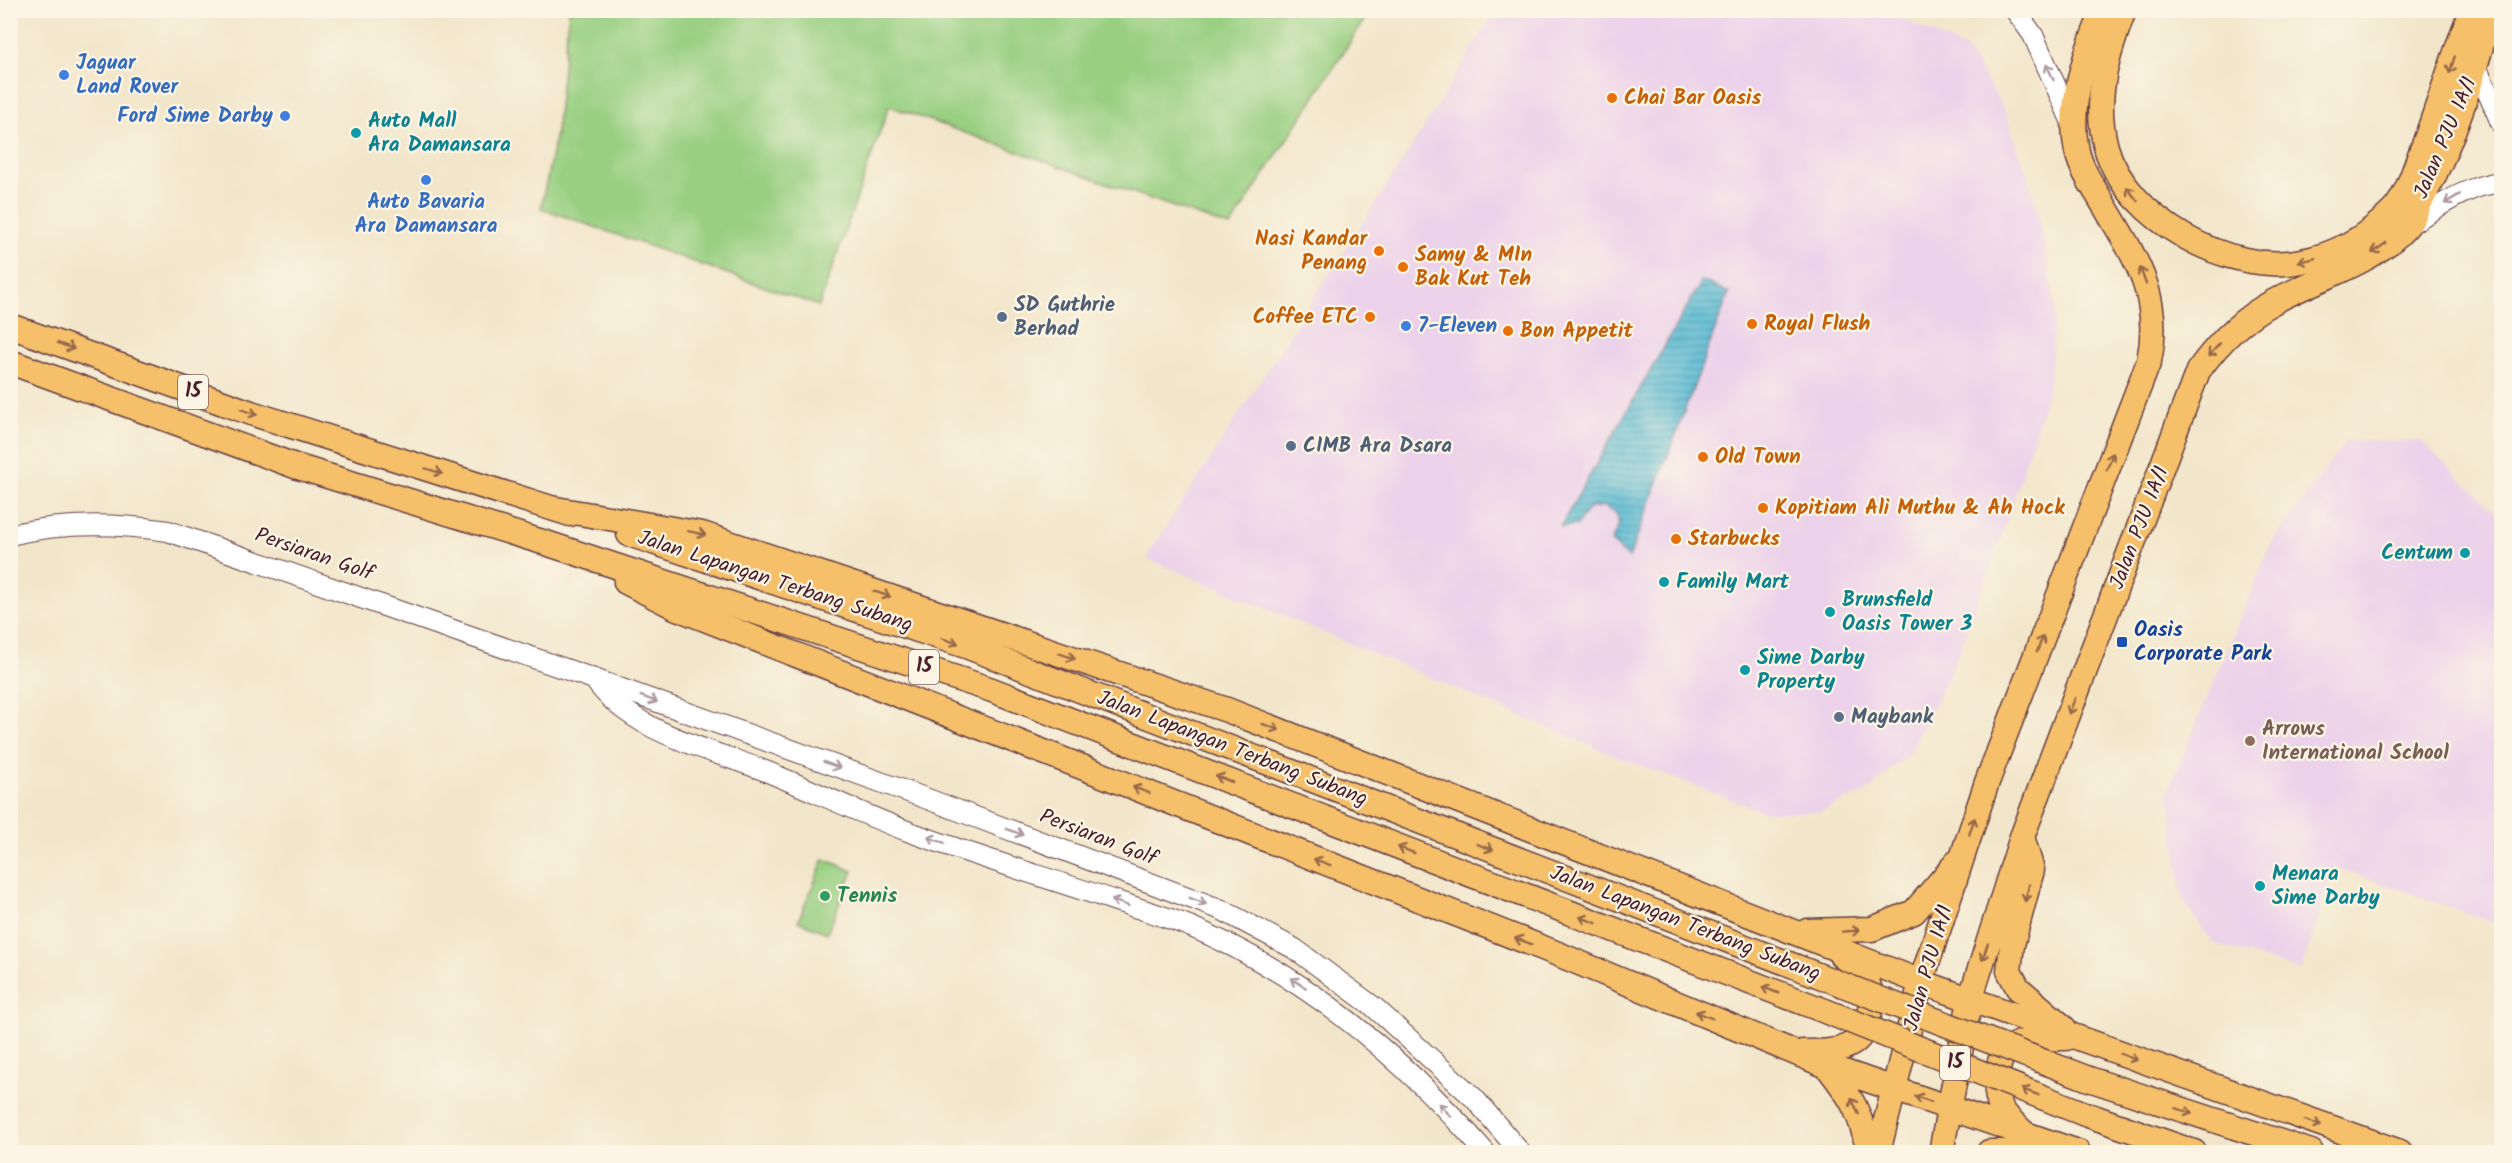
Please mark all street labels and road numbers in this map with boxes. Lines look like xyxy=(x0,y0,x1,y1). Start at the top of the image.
street label: Jalan PJU 1A/1 xyxy=(2405,72,2487,204)
road number: 15 xyxy=(178,375,208,409)
street label: Jalan PJU 1A/1 xyxy=(2101,461,2179,595)
street label: Persiaran Golf xyxy=(250,519,380,591)
street label: Jalan Lapangan Terbang Subang xyxy=(633,522,917,642)
road number: 15 xyxy=(909,650,939,684)
street label: Jalan Lapangan Terbang Subang xyxy=(1092,682,1372,816)
street label: Persiaran Golf xyxy=(1034,800,1163,876)
street label: Jalan Lapangan Terbang Subang xyxy=(1545,857,1825,991)
street label: Jalan PJU 1A/1 xyxy=(1895,901,1963,1035)
road number: 15 xyxy=(1940,1046,1970,1080)

